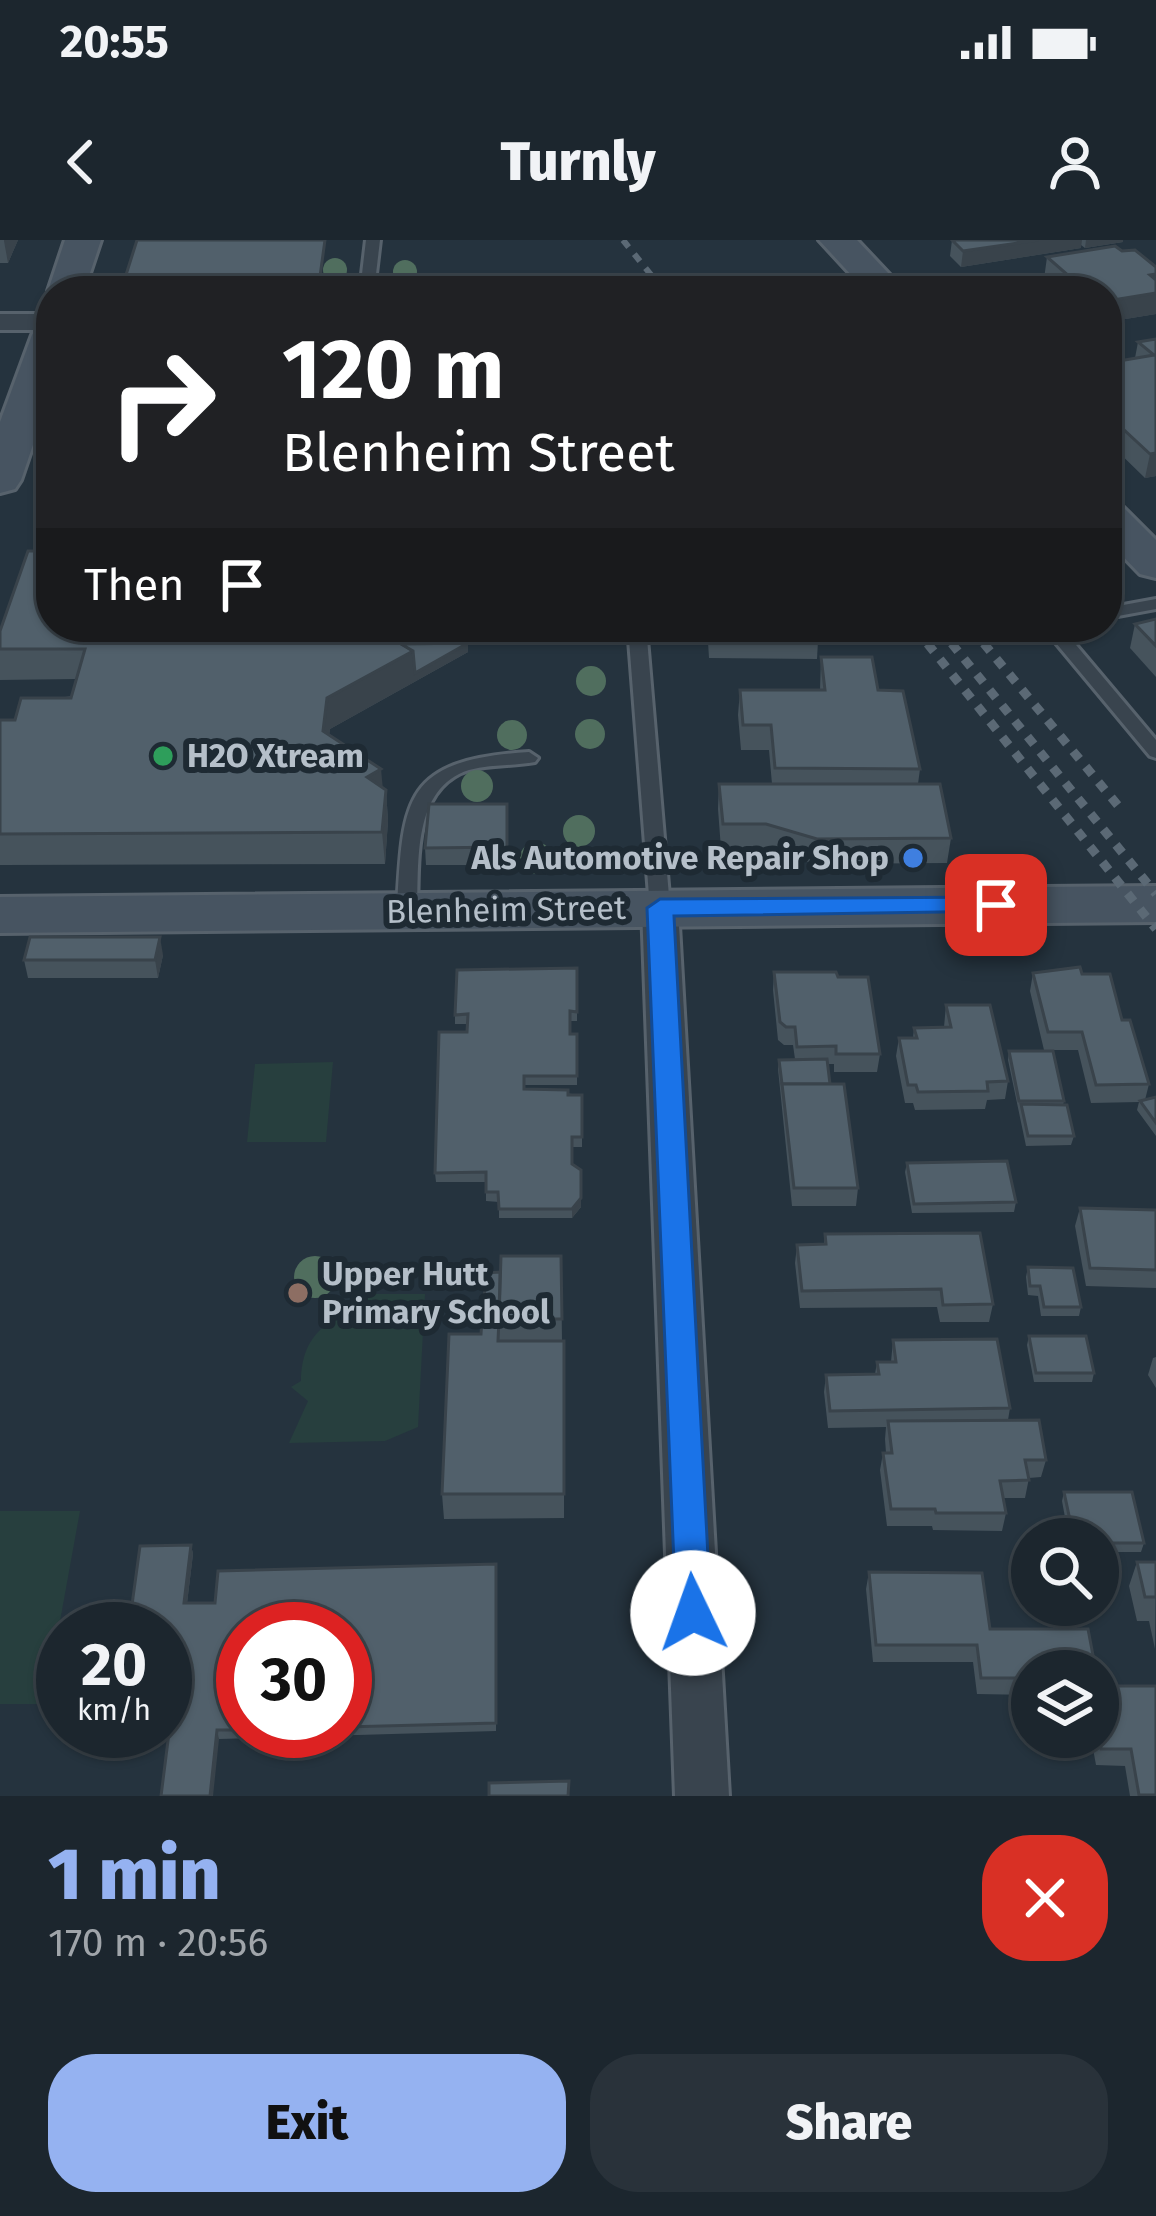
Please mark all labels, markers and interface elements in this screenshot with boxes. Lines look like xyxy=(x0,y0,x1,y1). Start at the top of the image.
text: 20:55 xyxy=(60,15,169,69)
icon: back xyxy=(48,129,114,195)
icon: person xyxy=(1042,129,1108,195)
text: Turnly xyxy=(500,130,656,194)
text: 120 m xyxy=(282,319,504,420)
icon: right xyxy=(84,324,240,480)
text: Blenheim Street xyxy=(282,421,675,485)
icon: arrive xyxy=(209,552,275,618)
text: Then xyxy=(84,558,185,612)
place label: H2O Xtream xyxy=(187,736,364,776)
marker: H2O Xtream xyxy=(150,743,176,769)
place label: Als Automotive Repair Shop xyxy=(471,838,889,878)
marker: Als Automotive Repair Shop xyxy=(900,845,926,871)
pin xyxy=(945,854,1047,956)
icon: arrive xyxy=(963,872,1029,938)
street label: Blenheim Street xyxy=(386,888,626,932)
place label: Upper Hutt Primary School xyxy=(322,1254,550,1332)
marker: Upper Hutt Primary School xyxy=(285,1280,311,1306)
map controls xyxy=(1011,1518,1119,1758)
button: search xyxy=(1011,1518,1119,1626)
position arrow xyxy=(630,1550,756,1676)
speed limit sign: 30 xyxy=(216,1602,372,1758)
text: 20 xyxy=(81,1629,147,1701)
button: layers xyxy=(1011,1650,1119,1758)
text: km/h xyxy=(77,1692,151,1728)
text: 1 min xyxy=(48,1832,221,1918)
button: close xyxy=(982,1835,1108,1961)
text: 170 m · 20:56 xyxy=(48,1920,268,1966)
button: Exit xyxy=(48,2054,566,2192)
button: Share xyxy=(590,2054,1108,2192)

